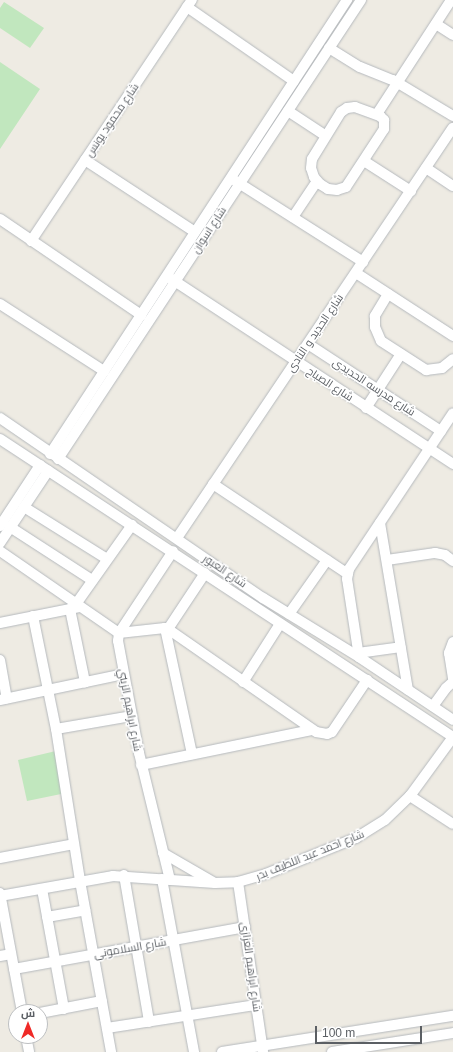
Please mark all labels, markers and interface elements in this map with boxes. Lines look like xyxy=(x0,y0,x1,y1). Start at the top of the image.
street label: شارع محمود يونس xyxy=(82,81,142,159)
street label: شارع اسوان xyxy=(189,204,229,256)
street label: شارع الحديد و النادى xyxy=(284,291,346,375)
street label: شارع مدرسه الحديدى xyxy=(330,355,418,419)
street label: شارع الصباح xyxy=(304,364,356,404)
street label: شارع العبور xyxy=(201,552,249,590)
street label: شارع ابراهيم الزيني xyxy=(115,667,145,753)
street label: شارع احمد عبد اللطيف بدر xyxy=(254,827,366,883)
street label: شارع ابراهيم العزازى xyxy=(238,921,264,1013)
street label: شارع السلامونى xyxy=(93,935,167,961)
north arrow xyxy=(8,1004,48,1044)
text: ش xyxy=(21,1007,35,1019)
scale bar xyxy=(317,1018,424,1044)
text: 100 m xyxy=(322,1026,355,1040)

